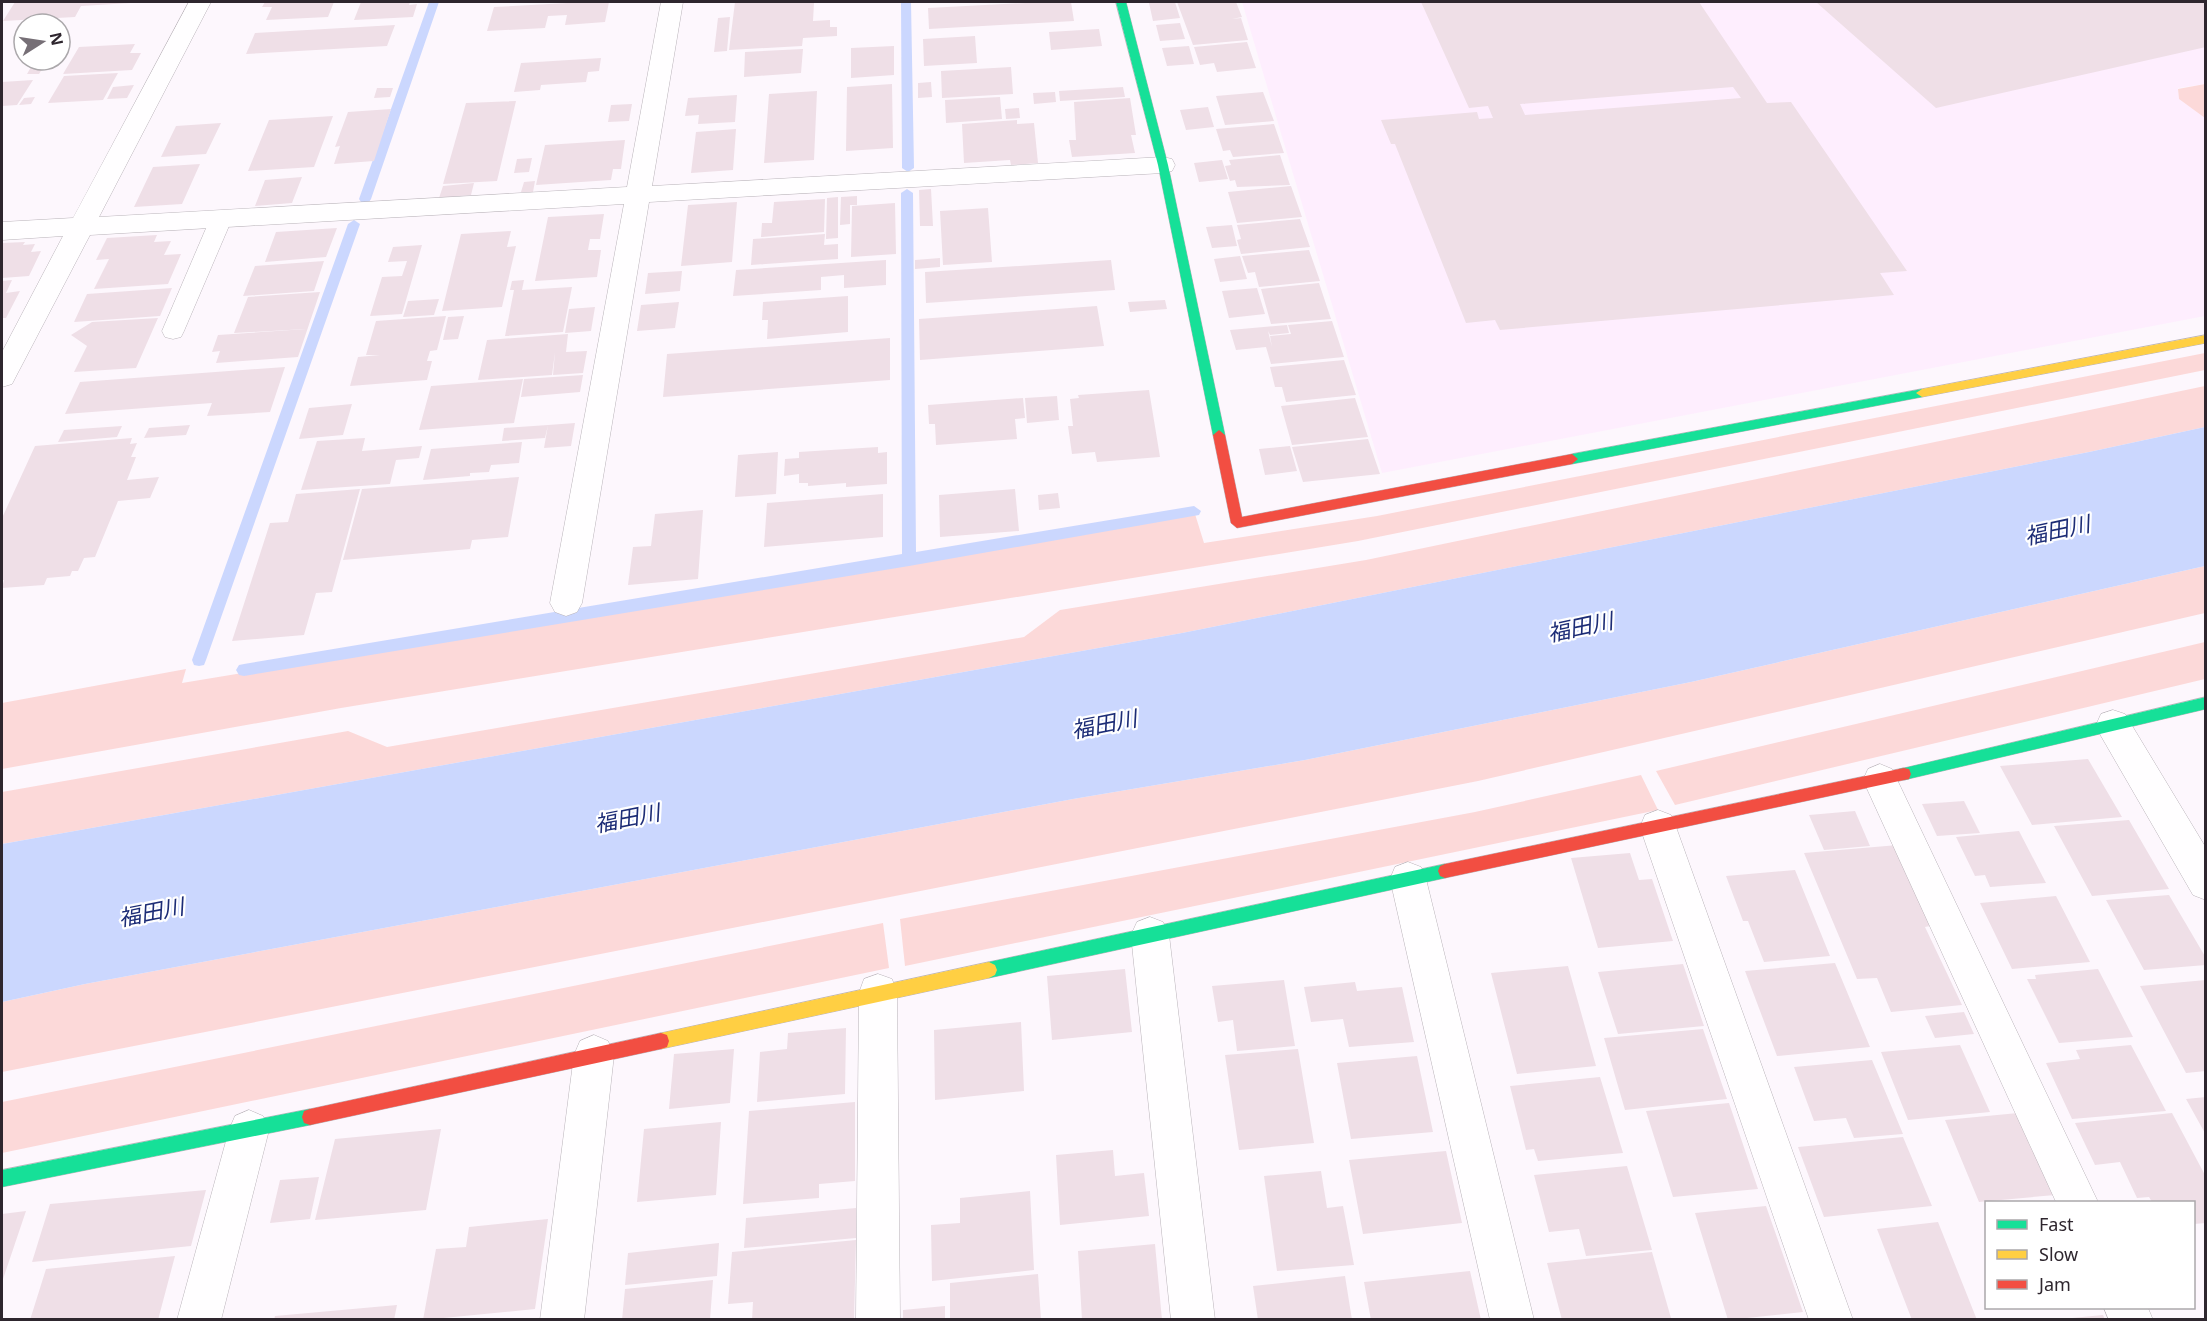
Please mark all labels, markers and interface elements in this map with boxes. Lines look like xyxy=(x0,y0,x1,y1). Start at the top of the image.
north arrow xyxy=(12,12,72,72)
text: N xyxy=(45,30,69,48)
water label: 福田川 xyxy=(2022,507,2094,551)
water label: 福田川 xyxy=(1545,604,1617,648)
water label: 福田川 xyxy=(1069,702,1141,744)
water label: 福田川 xyxy=(592,796,664,838)
water label: 福田川 xyxy=(116,890,188,932)
legend xyxy=(1985,1201,2195,1309)
text: Fast xyxy=(2039,1212,2074,1236)
text: Slow xyxy=(2039,1242,2078,1266)
text: Jam xyxy=(2037,1272,2071,1296)

